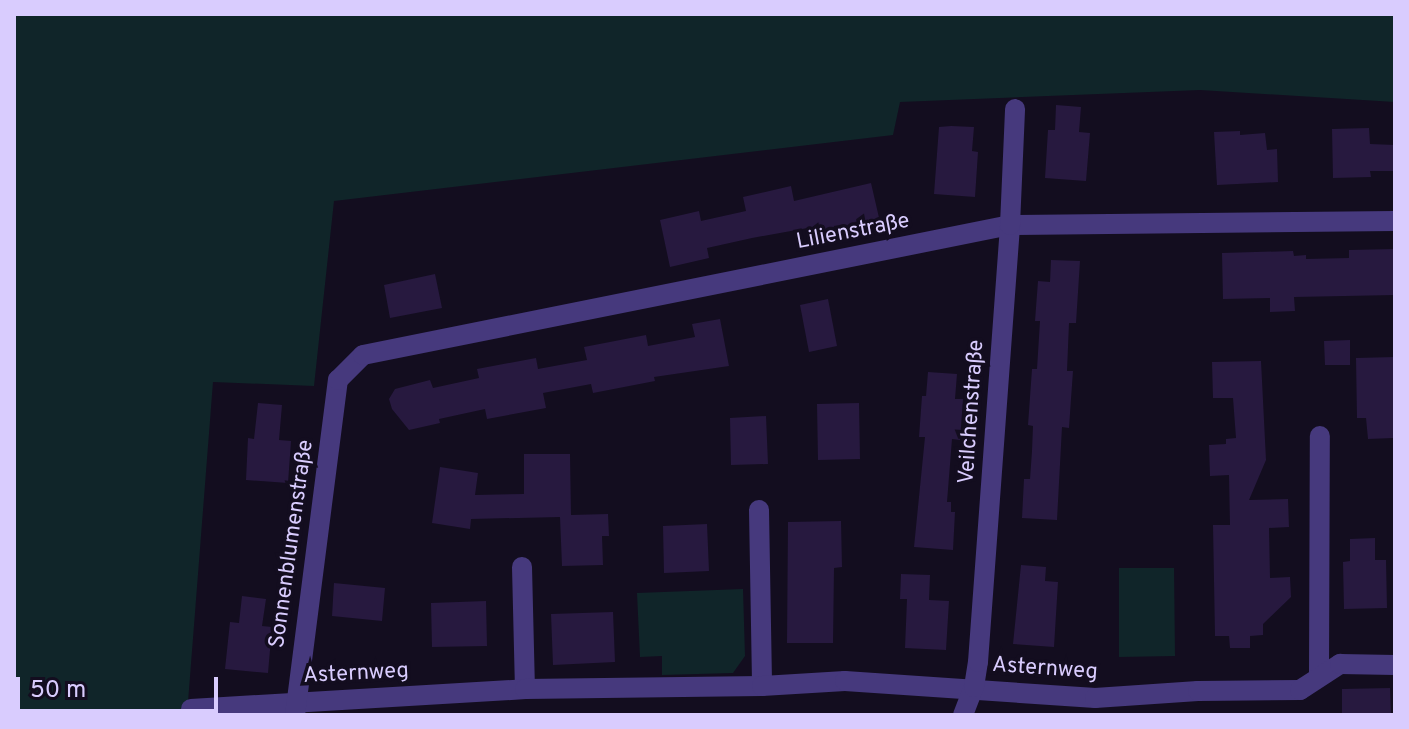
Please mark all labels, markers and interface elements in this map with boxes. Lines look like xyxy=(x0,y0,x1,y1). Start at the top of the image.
street label: Lilienstraße xyxy=(794,208,912,256)
street label: Veilchenstraße xyxy=(954,339,990,485)
street label: Sonnenblumenstraße xyxy=(264,438,320,650)
street label: Asternweg xyxy=(991,652,1099,686)
street label: Asternweg xyxy=(302,658,410,690)
scale bar xyxy=(20,661,222,711)
text: 50 m xyxy=(30,676,86,706)

